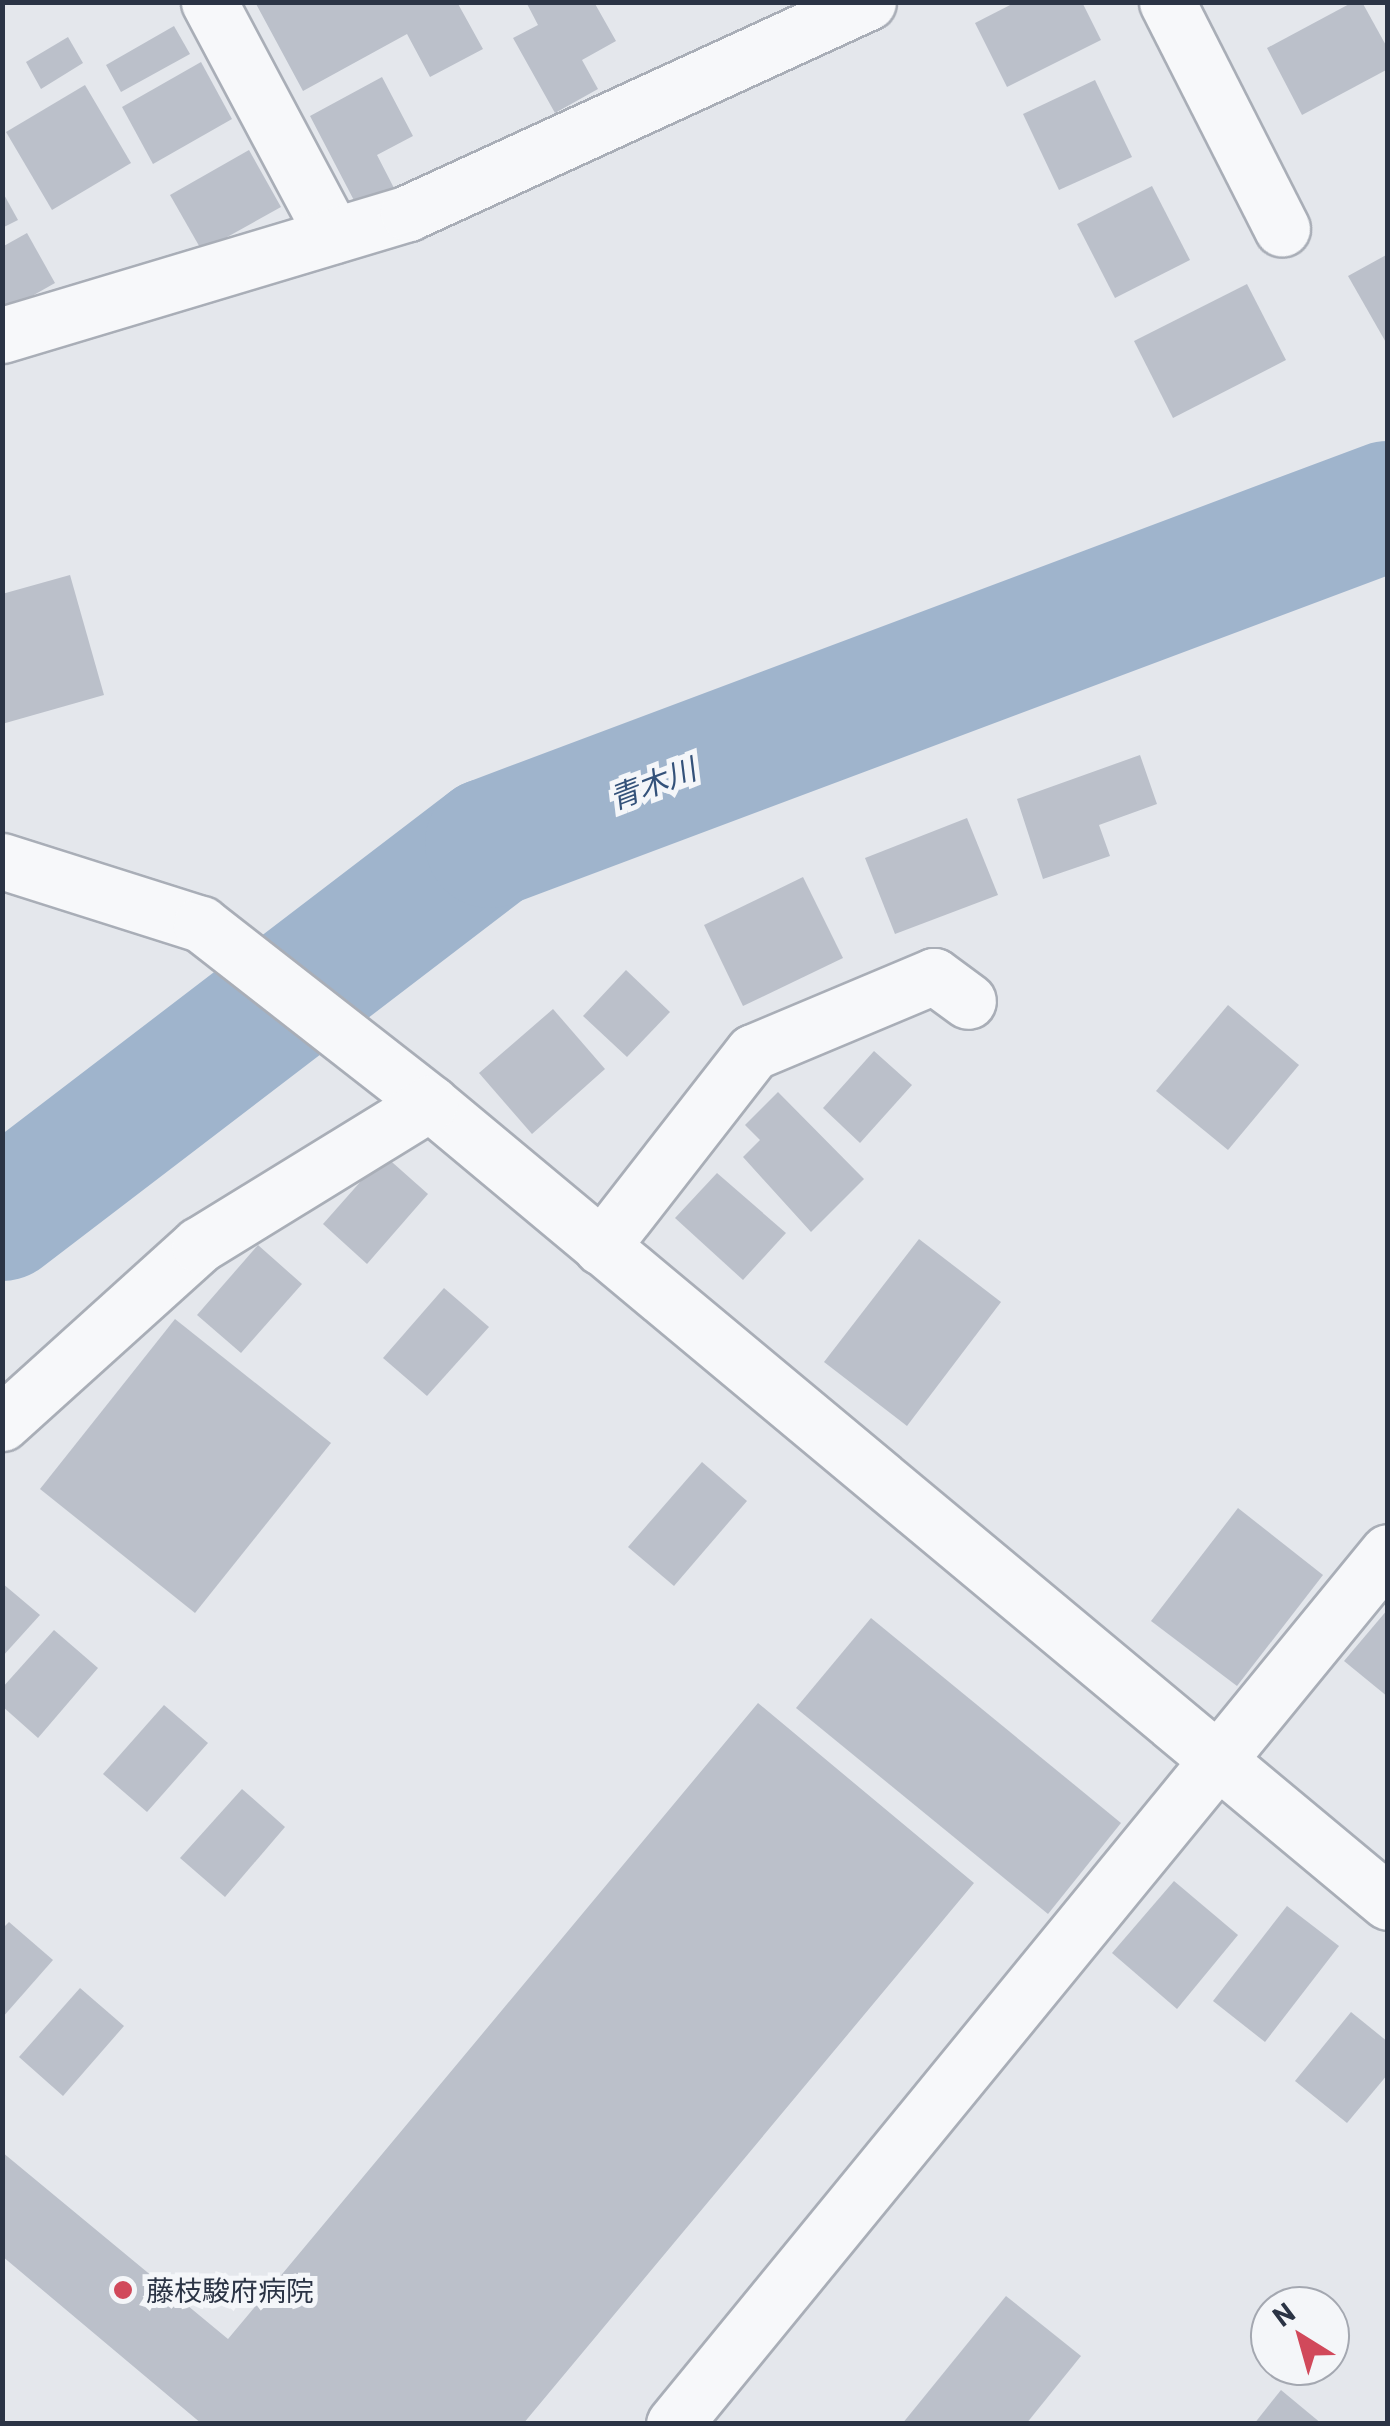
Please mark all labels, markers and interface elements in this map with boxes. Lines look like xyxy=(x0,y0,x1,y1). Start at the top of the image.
water label: 青木川 xyxy=(604,750,700,816)
place label: 藤枝駿府病院 xyxy=(146,2273,314,2307)
marker: 藤枝駿府病院 xyxy=(110,2277,136,2303)
north arrow xyxy=(1250,2286,1350,2386)
text: N xyxy=(1265,2294,1301,2333)

